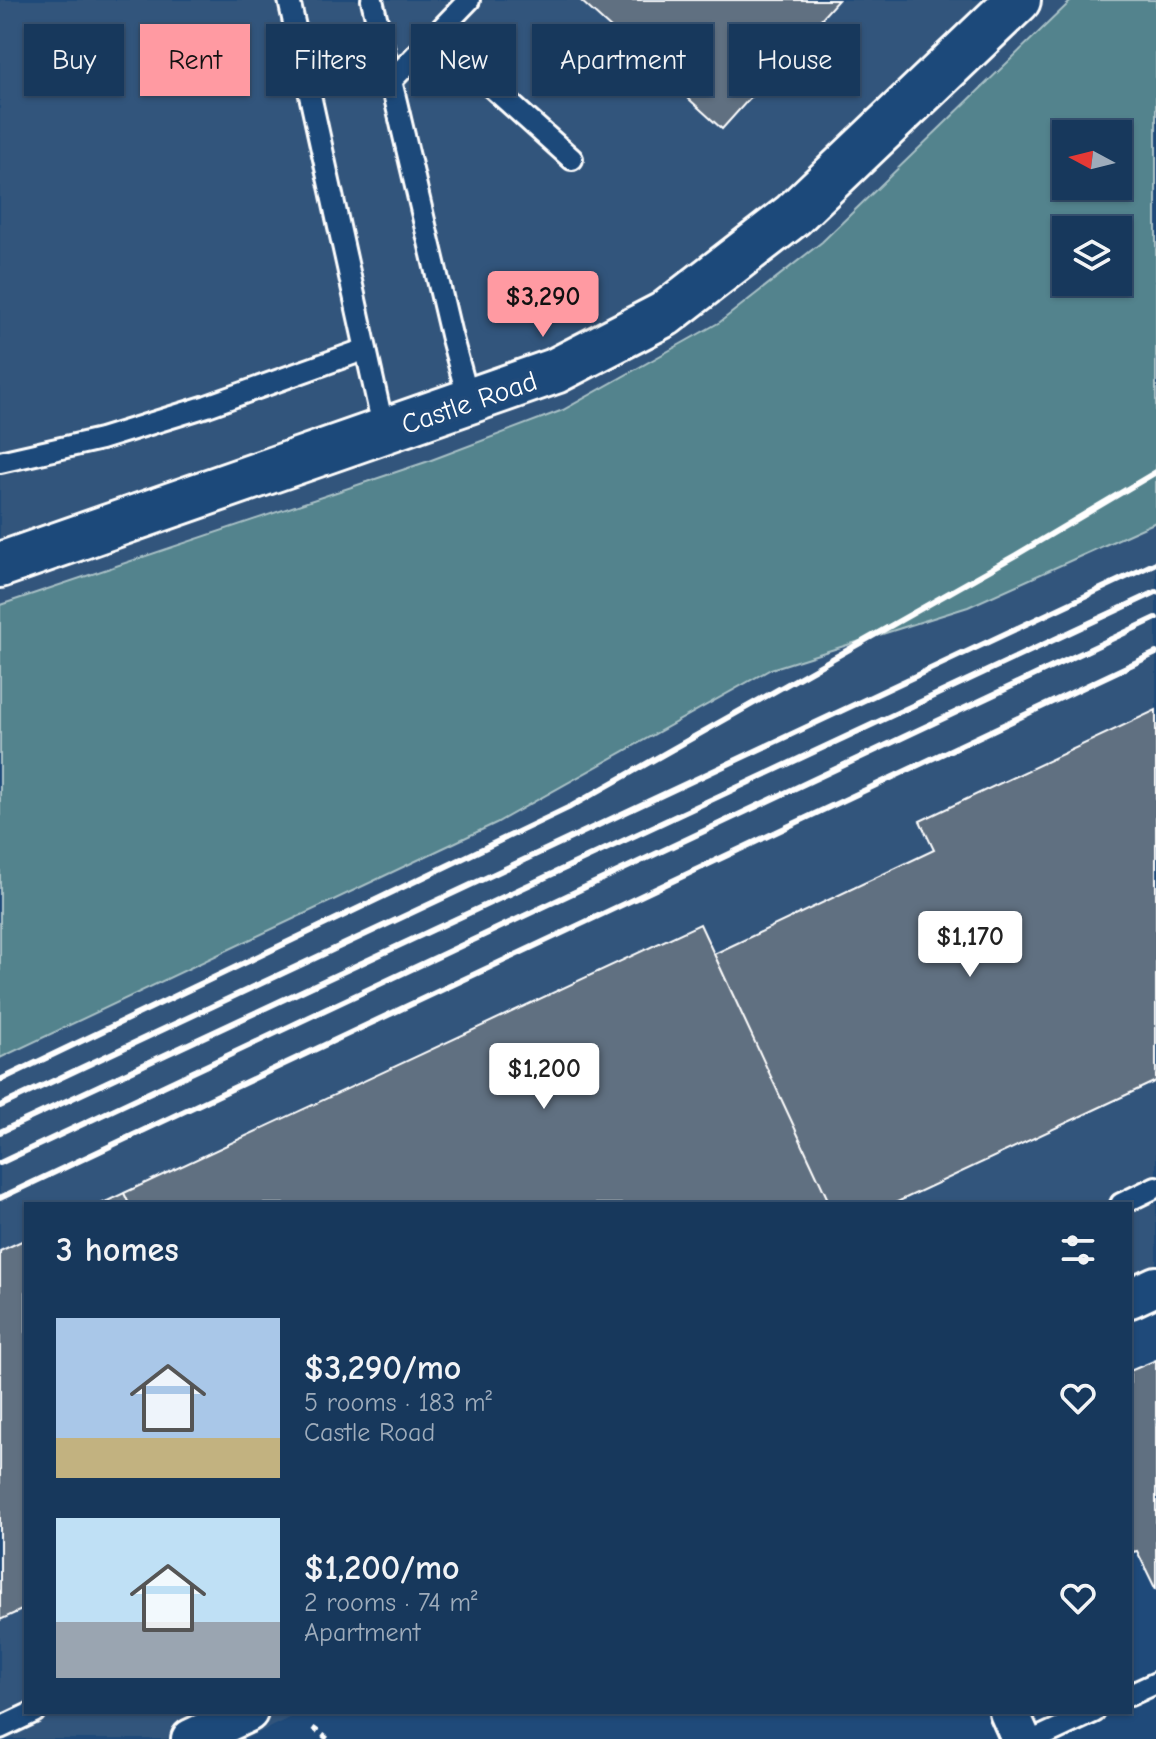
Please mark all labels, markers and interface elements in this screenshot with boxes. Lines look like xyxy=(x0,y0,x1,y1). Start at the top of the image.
chip: Buy xyxy=(24,24,124,96)
chip: Rent xyxy=(140,24,250,96)
chip: Filters xyxy=(266,24,395,96)
chip: New xyxy=(411,24,516,96)
chip: Apartment xyxy=(532,24,713,96)
chip: House xyxy=(729,24,860,96)
north arrow xyxy=(1052,120,1132,200)
map controls xyxy=(1052,120,1132,296)
button: layers xyxy=(1052,216,1132,296)
pin: $3,290 xyxy=(478,271,608,339)
text: $3,290 xyxy=(506,282,580,312)
street label: Castle Road xyxy=(397,365,541,441)
pin: $1,170 xyxy=(905,911,1035,979)
text: $1,170 xyxy=(936,922,1004,952)
pin: $1,200 xyxy=(479,1043,609,1111)
text: $1,200 xyxy=(507,1054,581,1084)
icon: filters xyxy=(1056,1228,1100,1272)
text: 3 homes xyxy=(56,1230,179,1270)
text: $3,290/mo xyxy=(304,1348,461,1388)
icon: home xyxy=(120,1350,216,1446)
icon: heart xyxy=(1056,1376,1100,1420)
text: 5 rooms · 183 m² xyxy=(304,1388,492,1418)
text: Castle Road xyxy=(304,1418,435,1448)
text: $1,200/mo xyxy=(304,1548,460,1588)
icon: home xyxy=(120,1550,216,1646)
icon: heart xyxy=(1056,1576,1100,1620)
text: 2 rooms · 74 m² xyxy=(304,1588,477,1618)
text: Apartment xyxy=(304,1618,420,1648)

